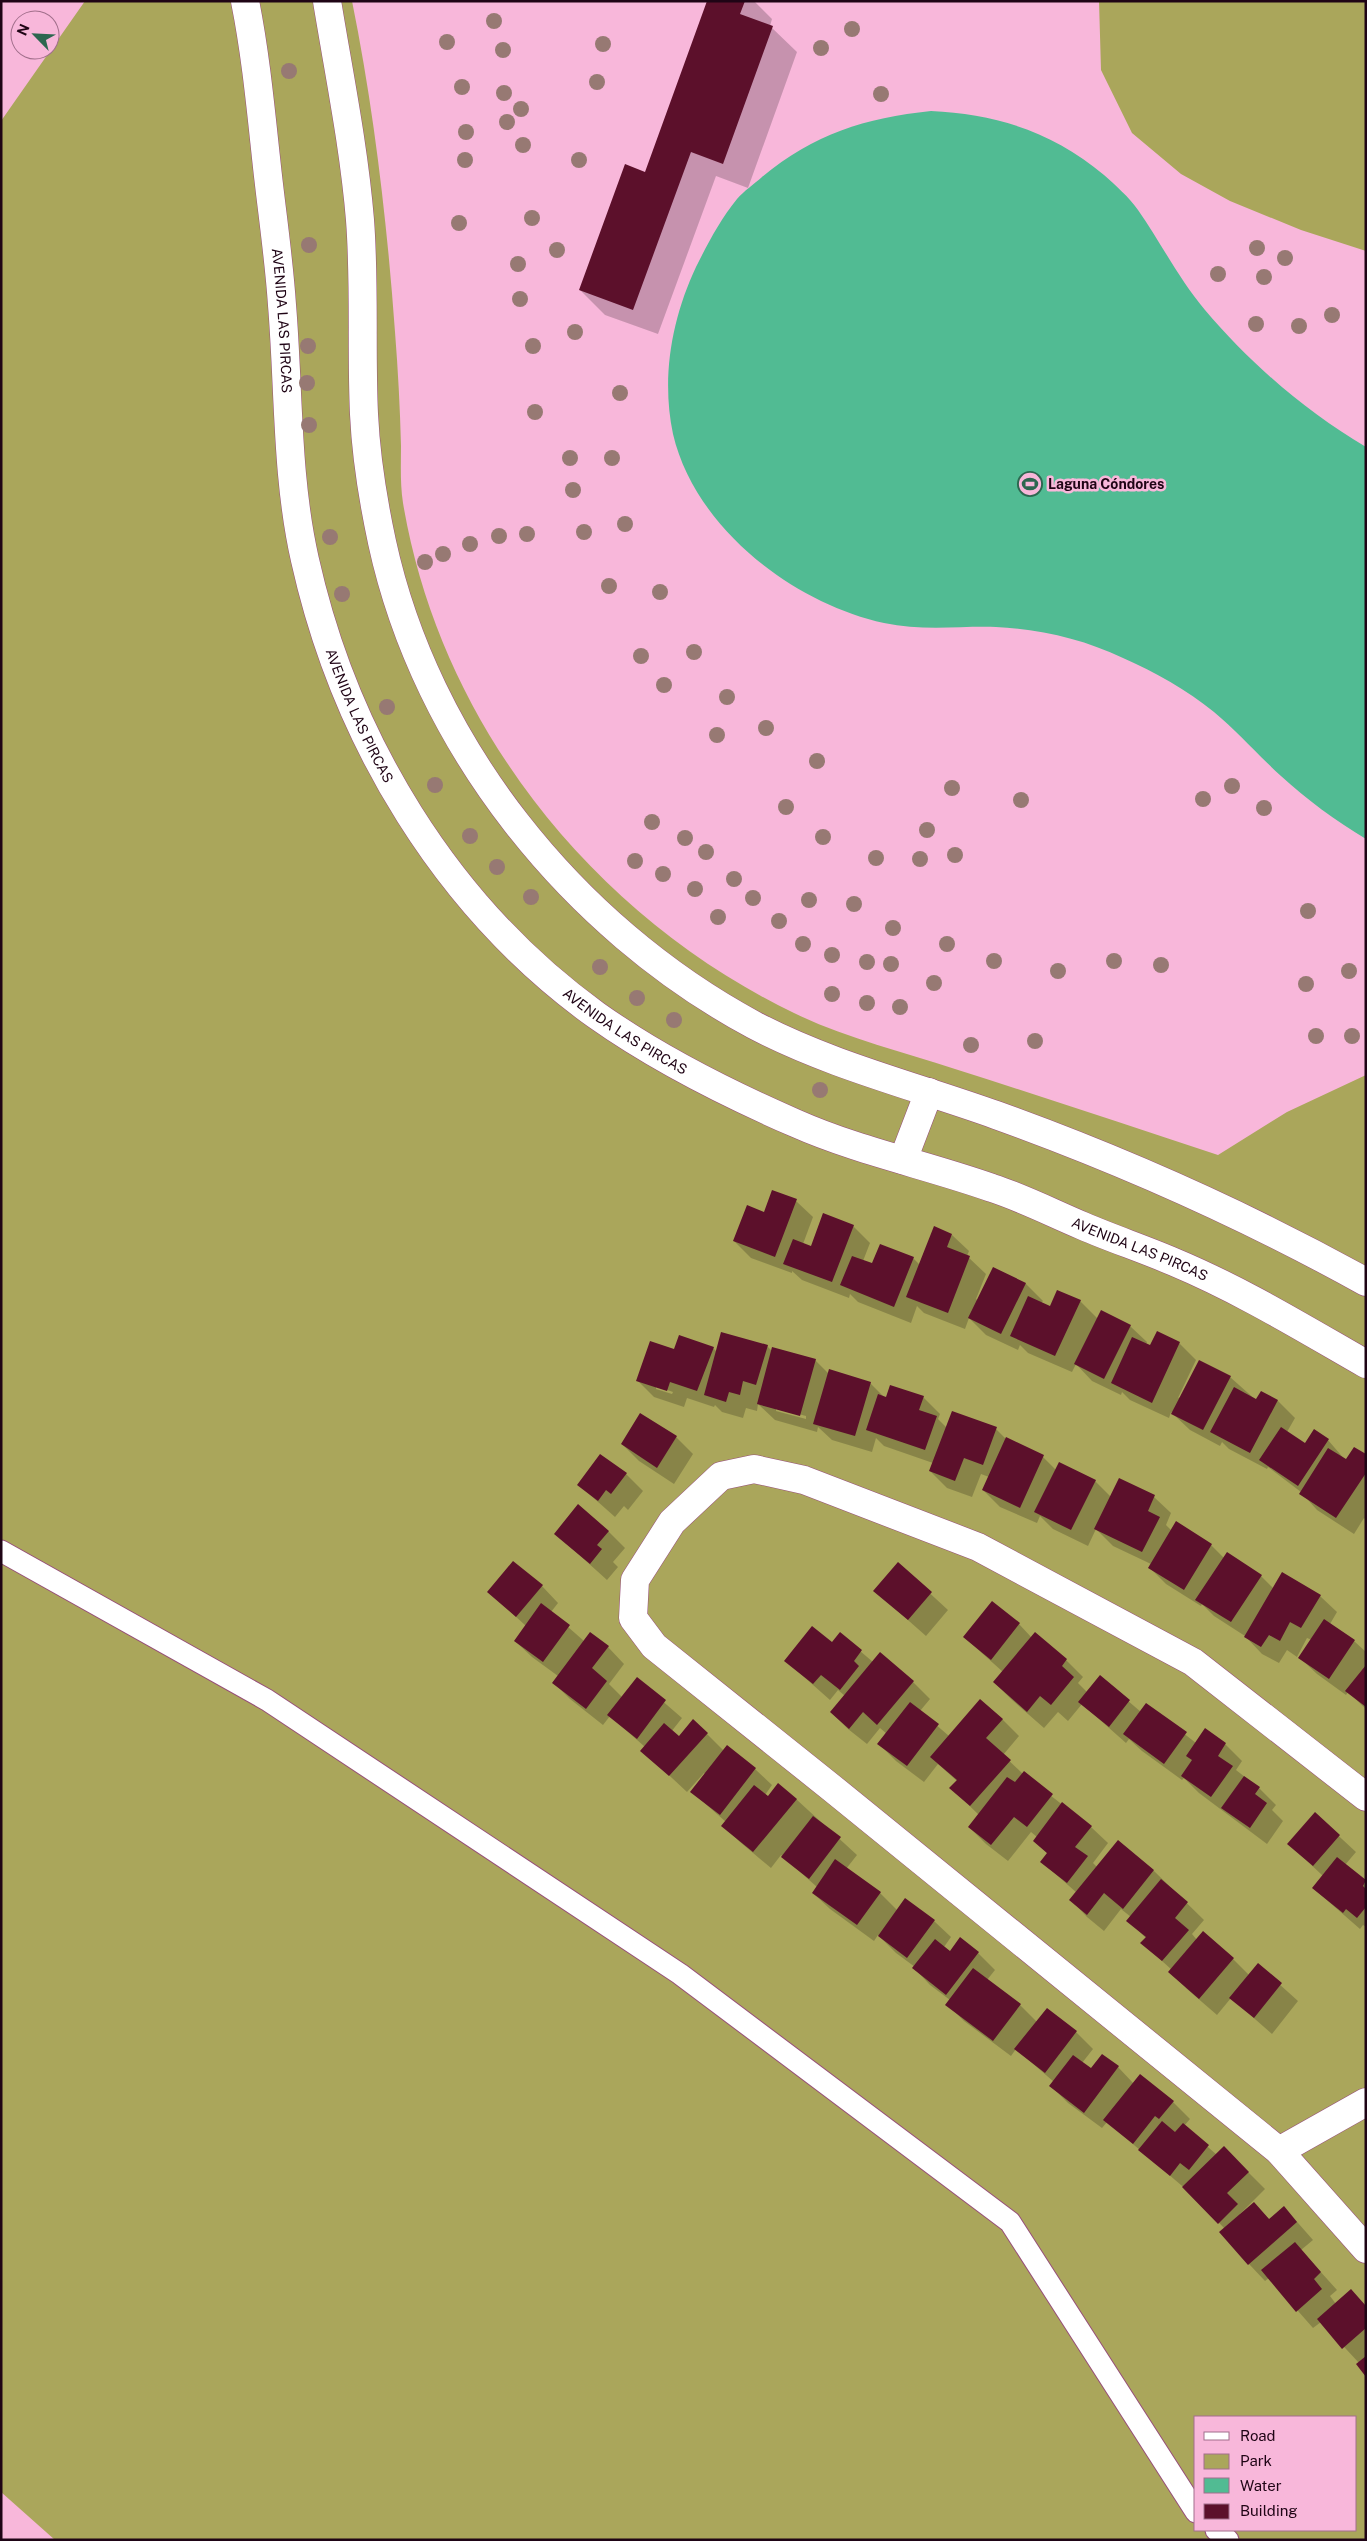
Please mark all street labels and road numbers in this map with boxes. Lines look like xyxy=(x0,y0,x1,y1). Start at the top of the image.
street label: AVENIDA LAS PIRCAS xyxy=(269,247,295,394)
street label: AVENIDA LAS PIRCAS xyxy=(323,646,397,785)
street label: AVENIDA LAS PIRCAS xyxy=(560,985,690,1078)
street label: AVENIDA LAS PIRCAS xyxy=(1069,1214,1210,1284)

